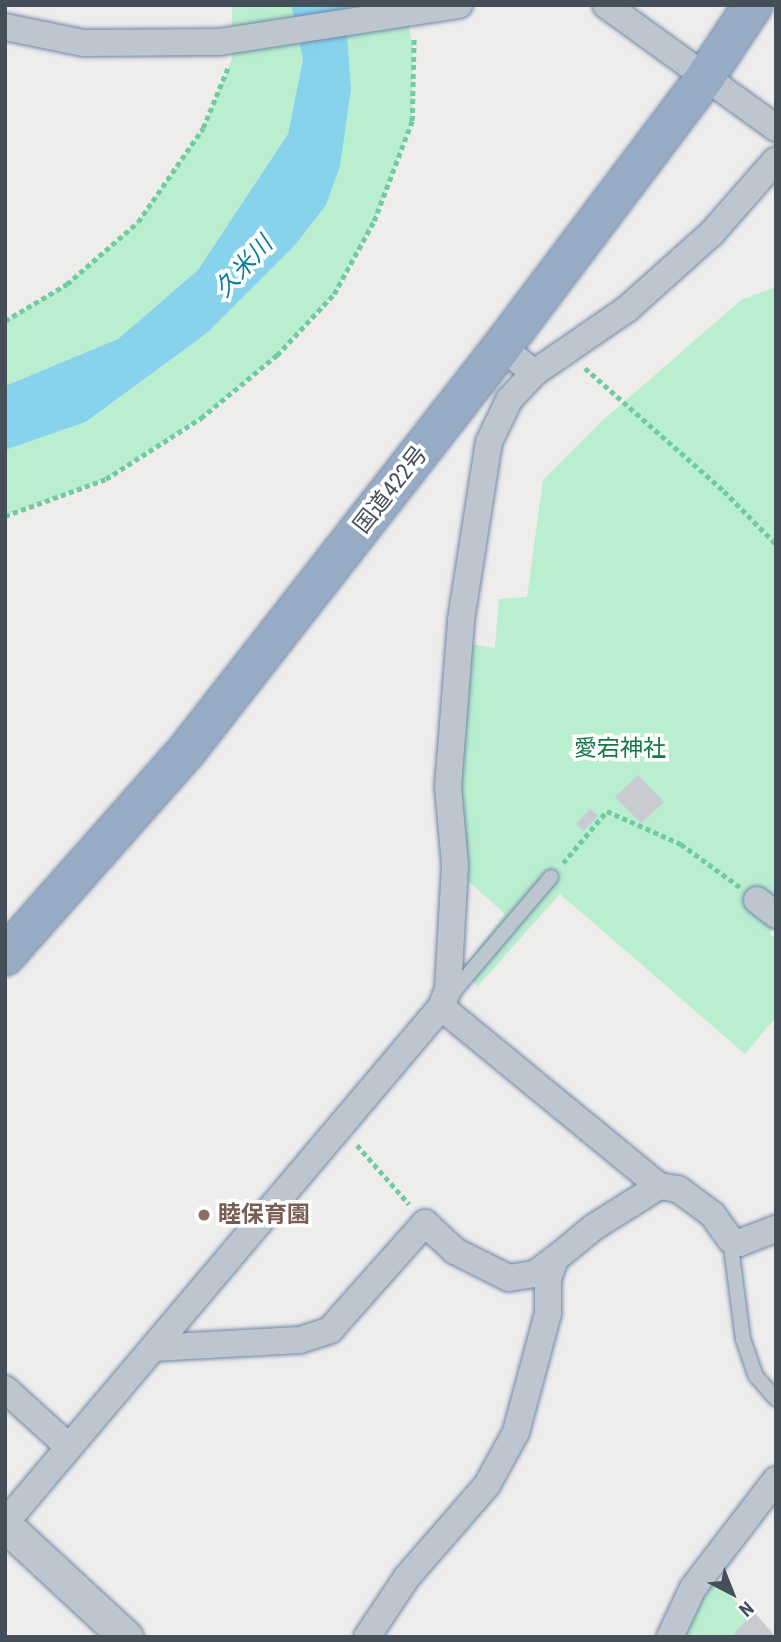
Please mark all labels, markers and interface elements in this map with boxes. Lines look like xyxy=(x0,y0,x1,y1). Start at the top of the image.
water label: 久米川 xyxy=(209,231,279,303)
street label: 国道422号 xyxy=(348,441,434,539)
park label: 愛宕神社 xyxy=(574,735,666,763)
place label: 睦保育園 xyxy=(218,1201,310,1229)
marker: 睦保育園 xyxy=(196,1207,212,1223)
north arrow xyxy=(697,1558,767,1628)
text: N xyxy=(734,1597,758,1621)

